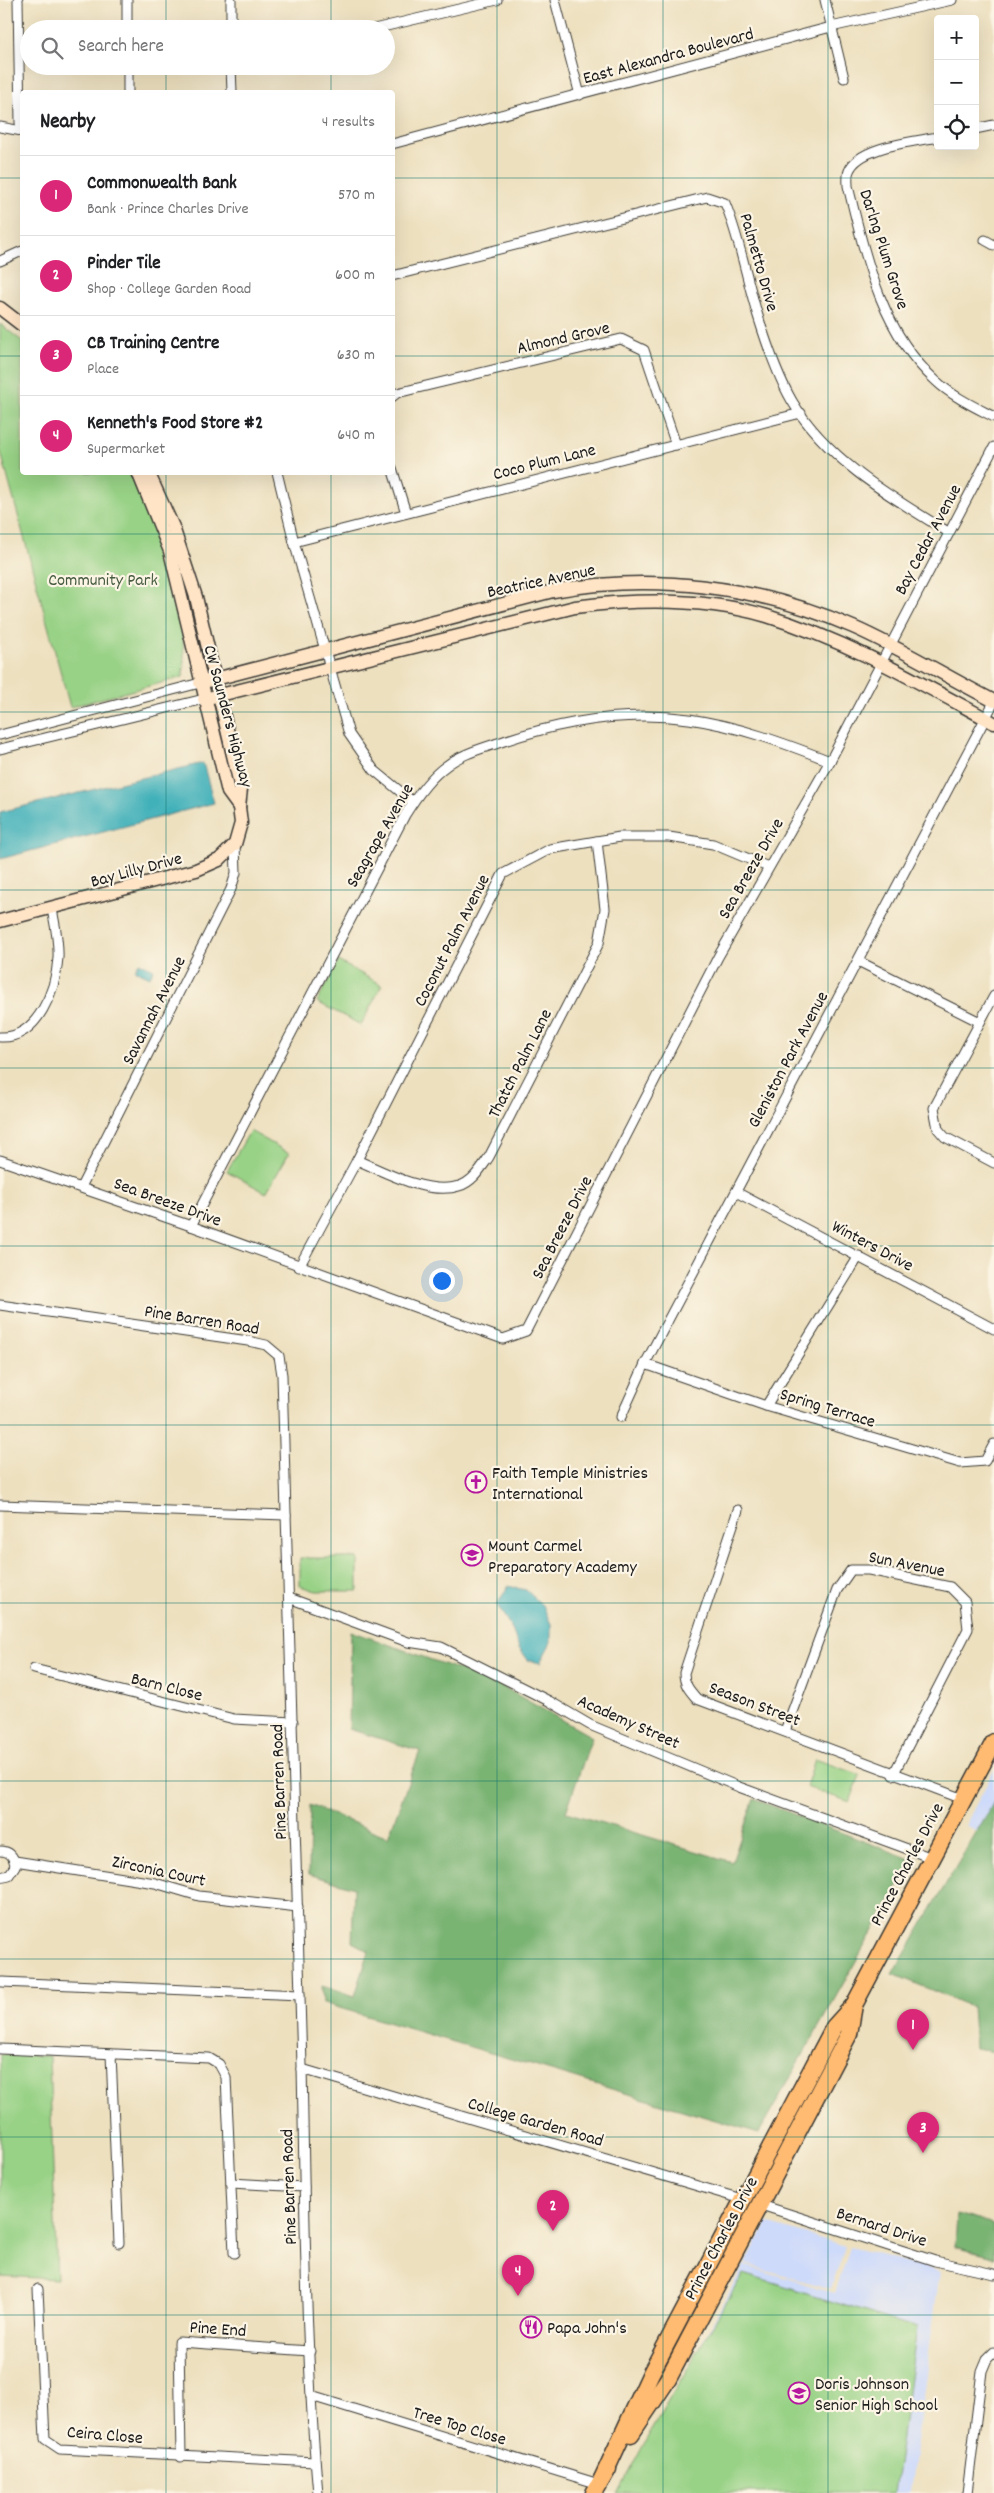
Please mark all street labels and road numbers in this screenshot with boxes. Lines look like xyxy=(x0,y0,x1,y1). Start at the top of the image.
street label: East Alexandra Boulevard xyxy=(581,23,757,92)
street label: Darlng Plum Grove xyxy=(851,187,914,313)
street label: Palmetto Drive xyxy=(732,211,784,315)
street label: Almond Grove xyxy=(515,317,613,362)
street label: Coco Plum Lane xyxy=(491,439,599,488)
street label: Bay Cedar Avenue xyxy=(889,480,969,600)
street label: Beatrice Avenue xyxy=(485,559,598,606)
street label: CW Saunders Highway xyxy=(196,643,258,791)
street label: Seagrape Avenue xyxy=(341,779,421,893)
street label: Sea Breeze Drive xyxy=(713,814,791,924)
street label: Bay Lilly Drive xyxy=(88,847,185,896)
street label: Coconut Palm Avenue xyxy=(409,871,497,1012)
street label: Savannah Avenue xyxy=(117,952,193,1070)
street label: Gleniston Park Avenue xyxy=(743,987,836,1133)
street label: Thatch Palm Lane xyxy=(483,1005,560,1123)
street label: Sea Breeze Drive xyxy=(110,1172,225,1234)
street label: Sea Breeze Drive xyxy=(526,1172,600,1284)
street label: Winters Drive xyxy=(826,1215,917,1279)
street label: Pine Barren Road xyxy=(142,1300,261,1343)
street label: Spring Terrace xyxy=(776,1383,878,1436)
street label: Sun Avenue xyxy=(866,1546,947,1585)
street label: Barn Close xyxy=(128,1667,205,1709)
street label: Season Street xyxy=(705,1676,804,1734)
street label: Academy Street xyxy=(573,1690,683,1757)
street label: Pine Barren Road xyxy=(266,1723,295,1840)
street label: Prince Charles Drive xyxy=(865,1799,951,1931)
street label: Zirconia Court xyxy=(109,1850,208,1895)
street label: College Garden Road xyxy=(465,2092,606,2155)
street label: Pine Barren Road xyxy=(276,2128,305,2245)
street label: Prince Charles Drive xyxy=(679,2173,765,2305)
street label: Bernard Drive xyxy=(833,2202,930,2255)
street label: Pine End xyxy=(189,2316,247,2345)
street label: Tree Top Close xyxy=(409,2401,509,2453)
street label: Ceira Close xyxy=(66,2421,144,2452)

